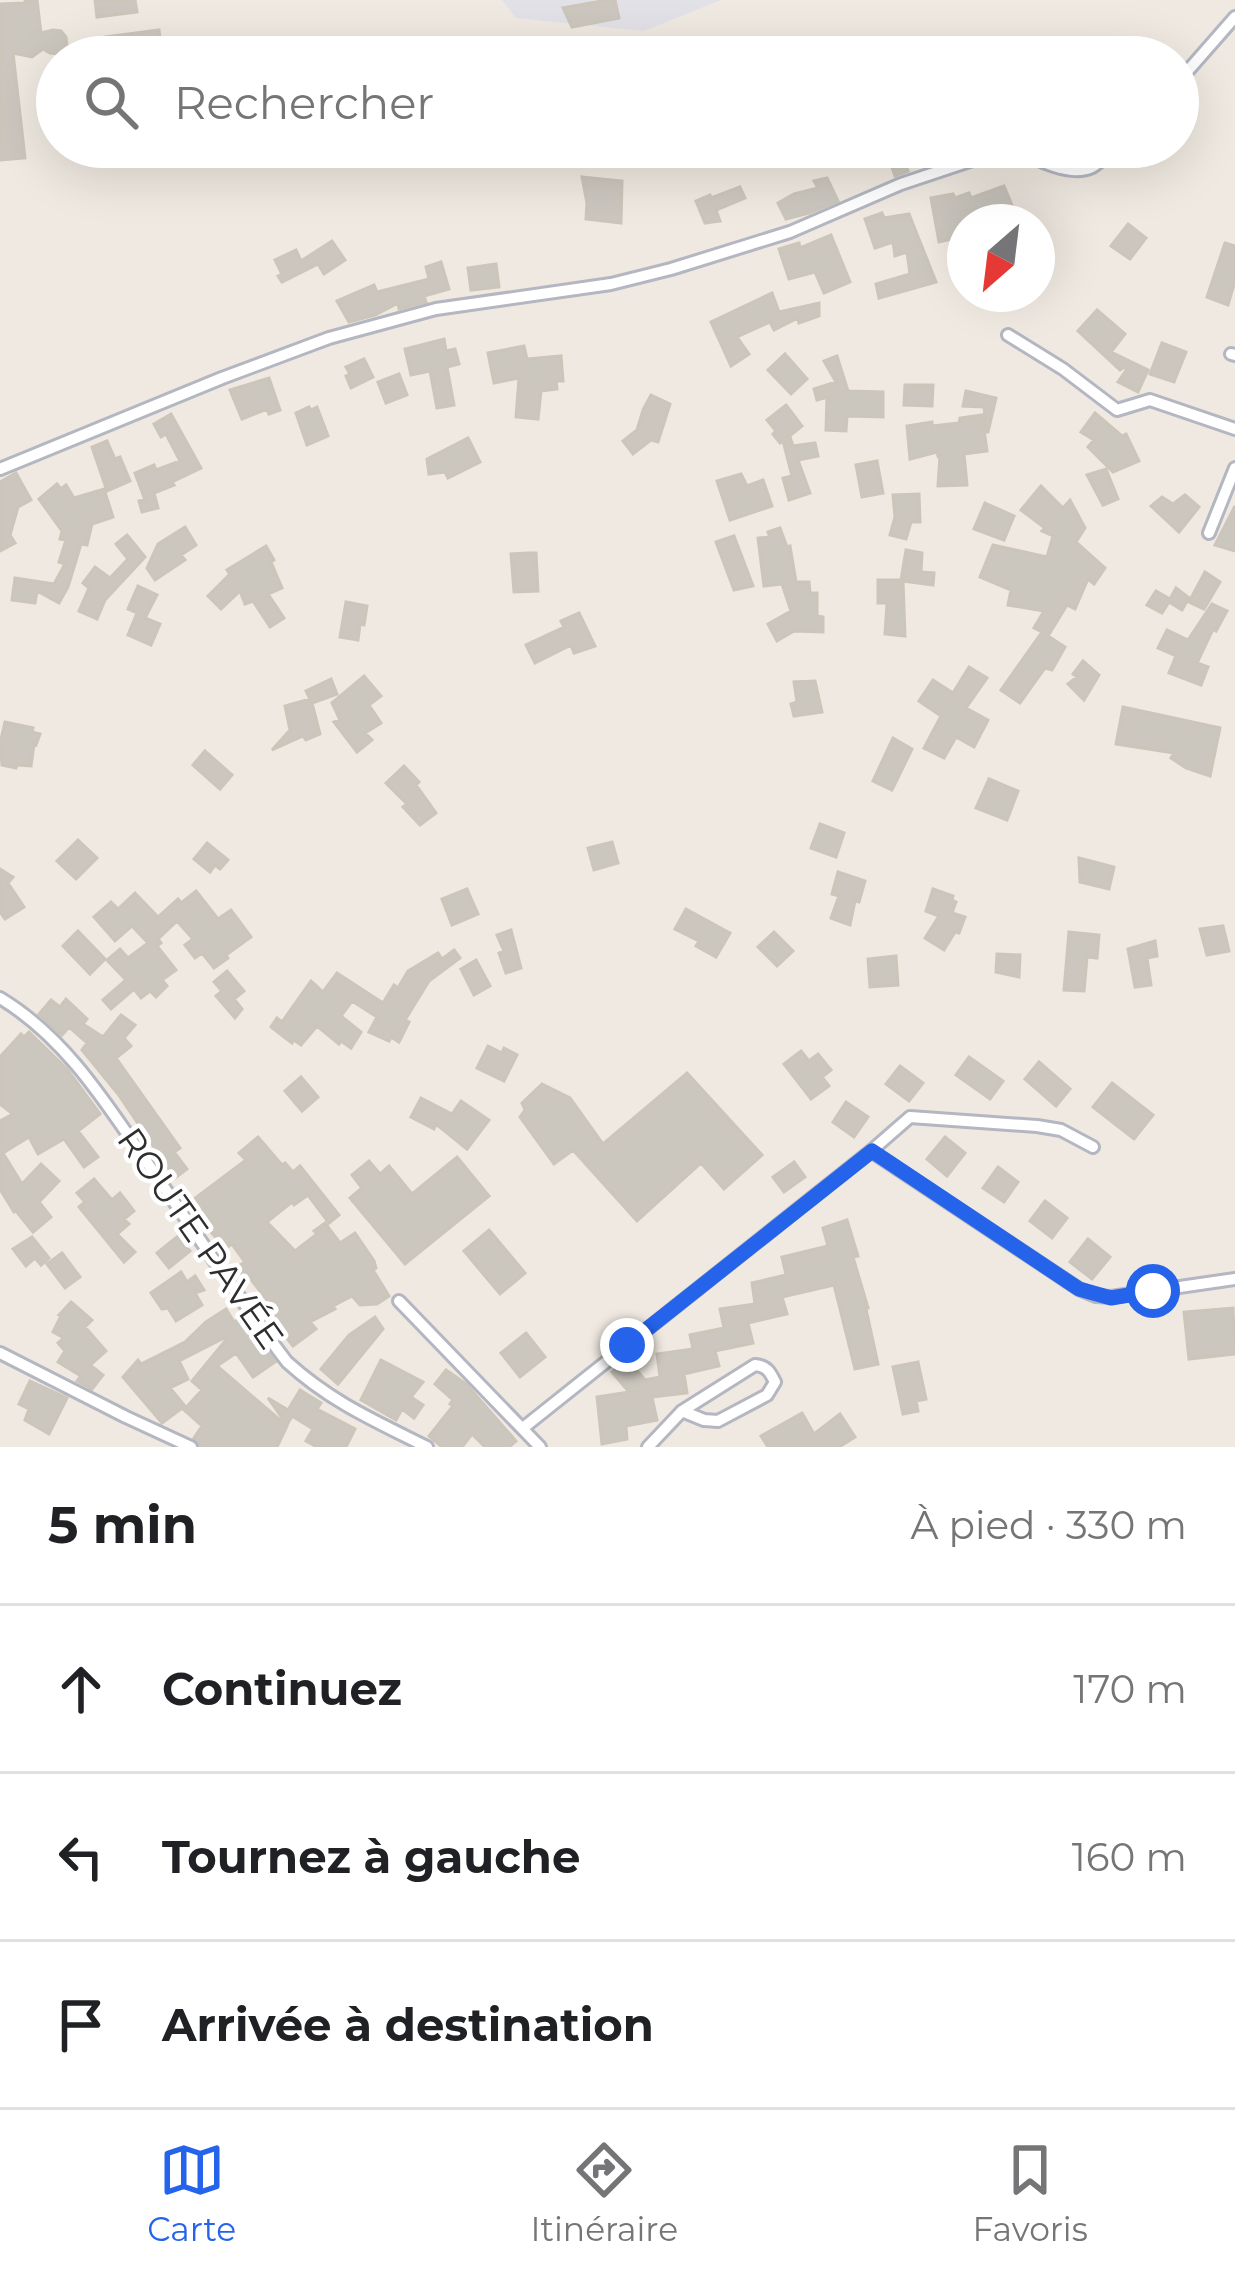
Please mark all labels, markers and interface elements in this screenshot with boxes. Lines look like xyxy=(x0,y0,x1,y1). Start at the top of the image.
search box xyxy=(36,36,1199,168)
icon: search xyxy=(78,69,144,135)
text: Rechercher xyxy=(174,75,434,130)
north arrow xyxy=(947,204,1055,312)
street label: ROUTE PAVÉE xyxy=(108,1119,294,1357)
route start xyxy=(1126,1264,1180,1318)
route end xyxy=(600,1318,654,1372)
text: 5 min xyxy=(48,1494,197,1556)
text: À pied · 330 m xyxy=(910,1501,1187,1549)
icon: ahead xyxy=(48,1656,114,1722)
text: Continuez xyxy=(162,1661,402,1716)
text: 170 m xyxy=(1073,1665,1187,1713)
icon: left xyxy=(48,1824,114,1890)
text: Tournez à gauche xyxy=(162,1829,580,1884)
text: 160 m xyxy=(1072,1833,1187,1881)
icon: arrive xyxy=(48,1992,114,2058)
text: Arrivée à destination xyxy=(162,1997,654,2052)
tab: Carte xyxy=(147,2137,236,2249)
tab: Itinéraire xyxy=(531,2137,678,2249)
tab: Favoris xyxy=(972,2137,1088,2249)

